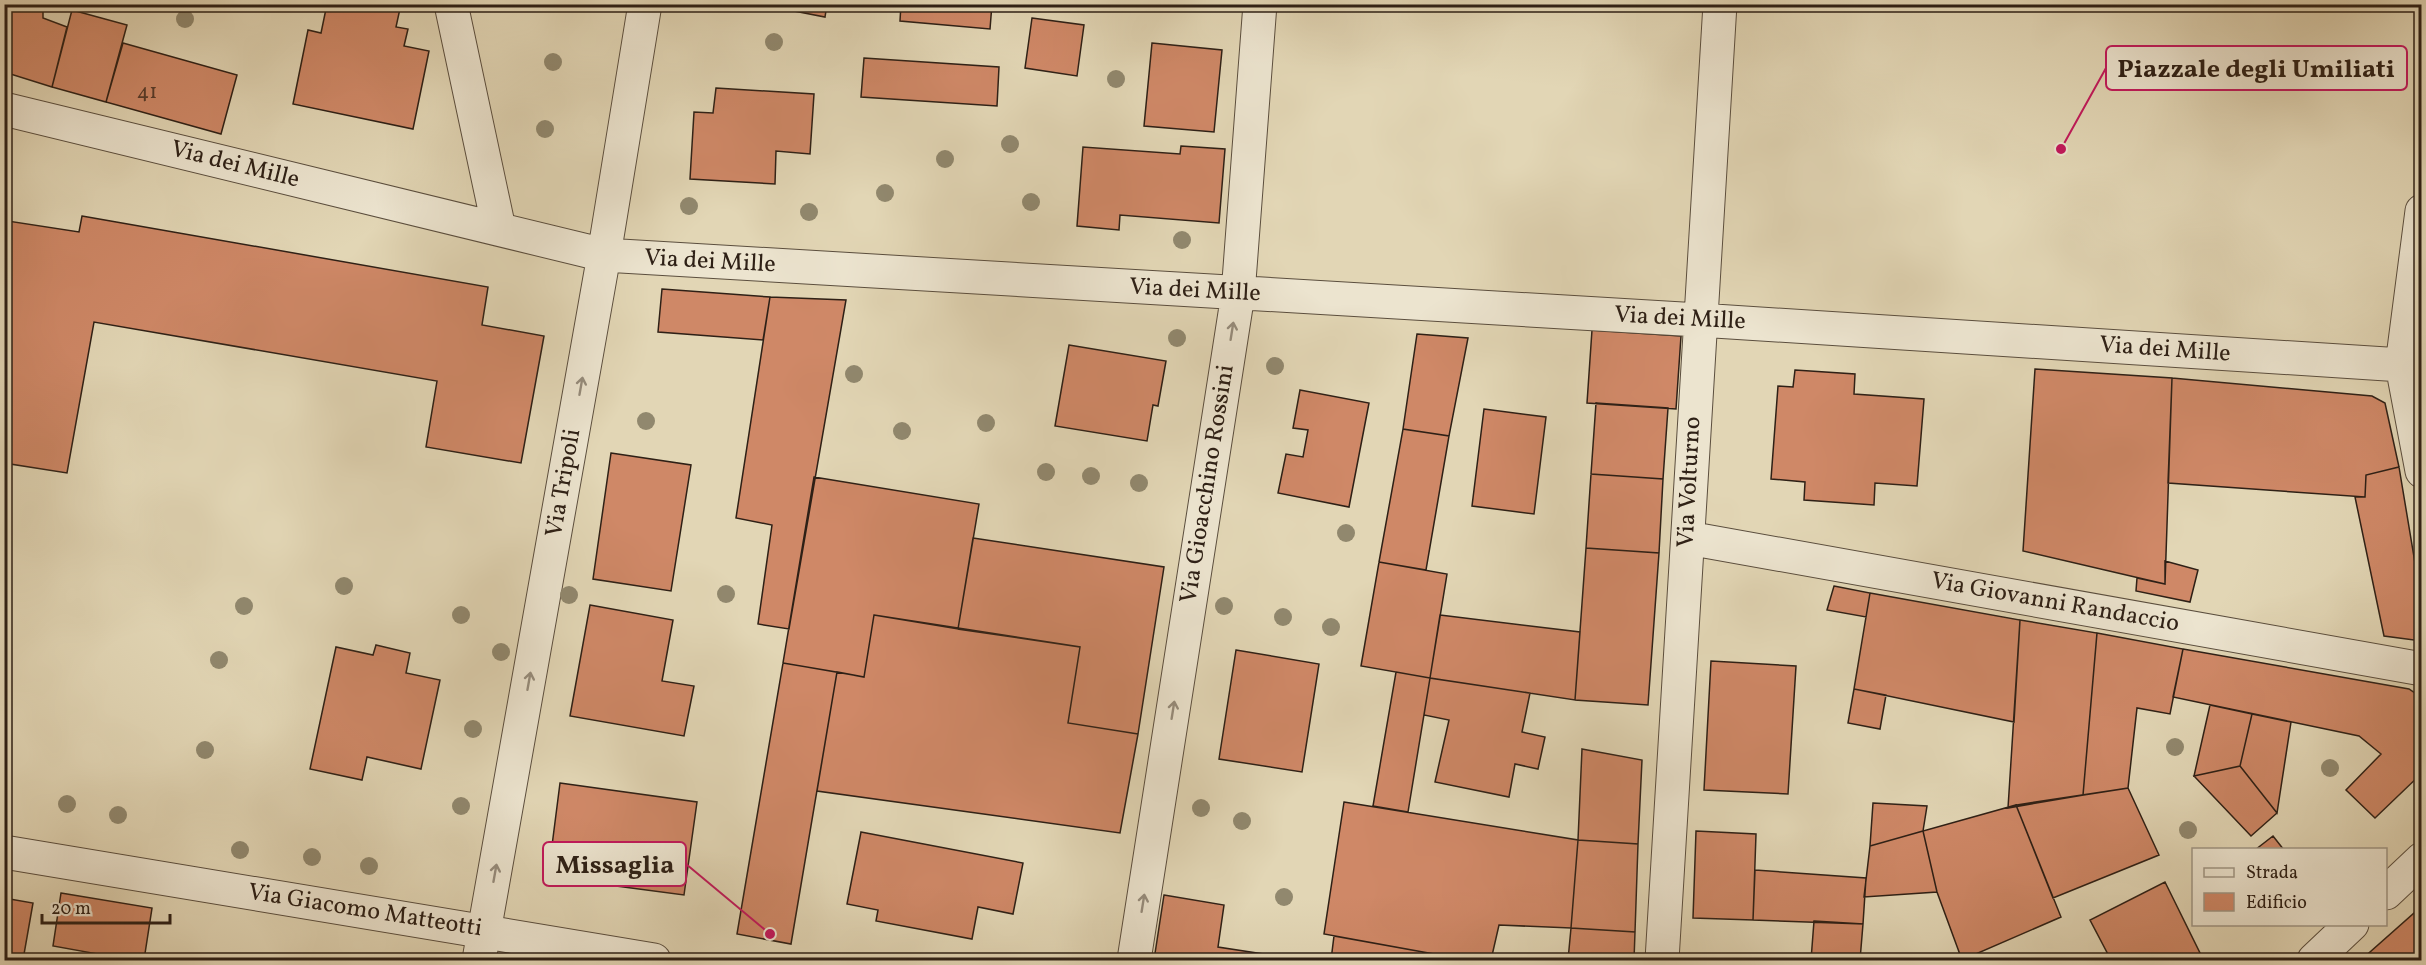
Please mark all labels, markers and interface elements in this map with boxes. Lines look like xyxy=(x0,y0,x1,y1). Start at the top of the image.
callout: Piazzale degli Umiliati xyxy=(2106,46,2407,90)
text: Piazzale degli Umiliati xyxy=(2117,52,2395,88)
house number: 41 xyxy=(137,78,157,107)
street label: Via dei Mille xyxy=(167,133,303,197)
street label: Via dei Mille xyxy=(643,242,777,282)
street label: Via dei Mille xyxy=(1128,271,1262,311)
street label: Via dei Mille xyxy=(1613,299,1747,339)
one-way arrow xyxy=(1227,321,1238,341)
street label: Via dei Mille xyxy=(2098,328,2232,372)
street label: Via Gioacchino Rossini xyxy=(1172,362,1244,606)
one-way arrow xyxy=(576,376,587,396)
street label: Via Volturno xyxy=(1670,415,1710,549)
street label: Via Tripoli xyxy=(538,426,590,540)
street label: Via Giovanni Randaccio xyxy=(1928,564,2182,642)
one-way arrow xyxy=(523,672,534,691)
one-way arrow xyxy=(1168,701,1179,720)
callout: Missaglia xyxy=(543,842,686,886)
text: Missaglia xyxy=(555,848,675,884)
legend xyxy=(2192,848,2387,926)
text: Strada xyxy=(2246,861,2298,886)
one-way arrow xyxy=(490,864,501,883)
street label: Via Giacomo Matteotti xyxy=(246,876,484,946)
scale bar xyxy=(42,887,170,925)
text: Edificio xyxy=(2246,891,2307,916)
one-way arrow xyxy=(1137,893,1148,913)
text: 20 m xyxy=(51,897,91,922)

